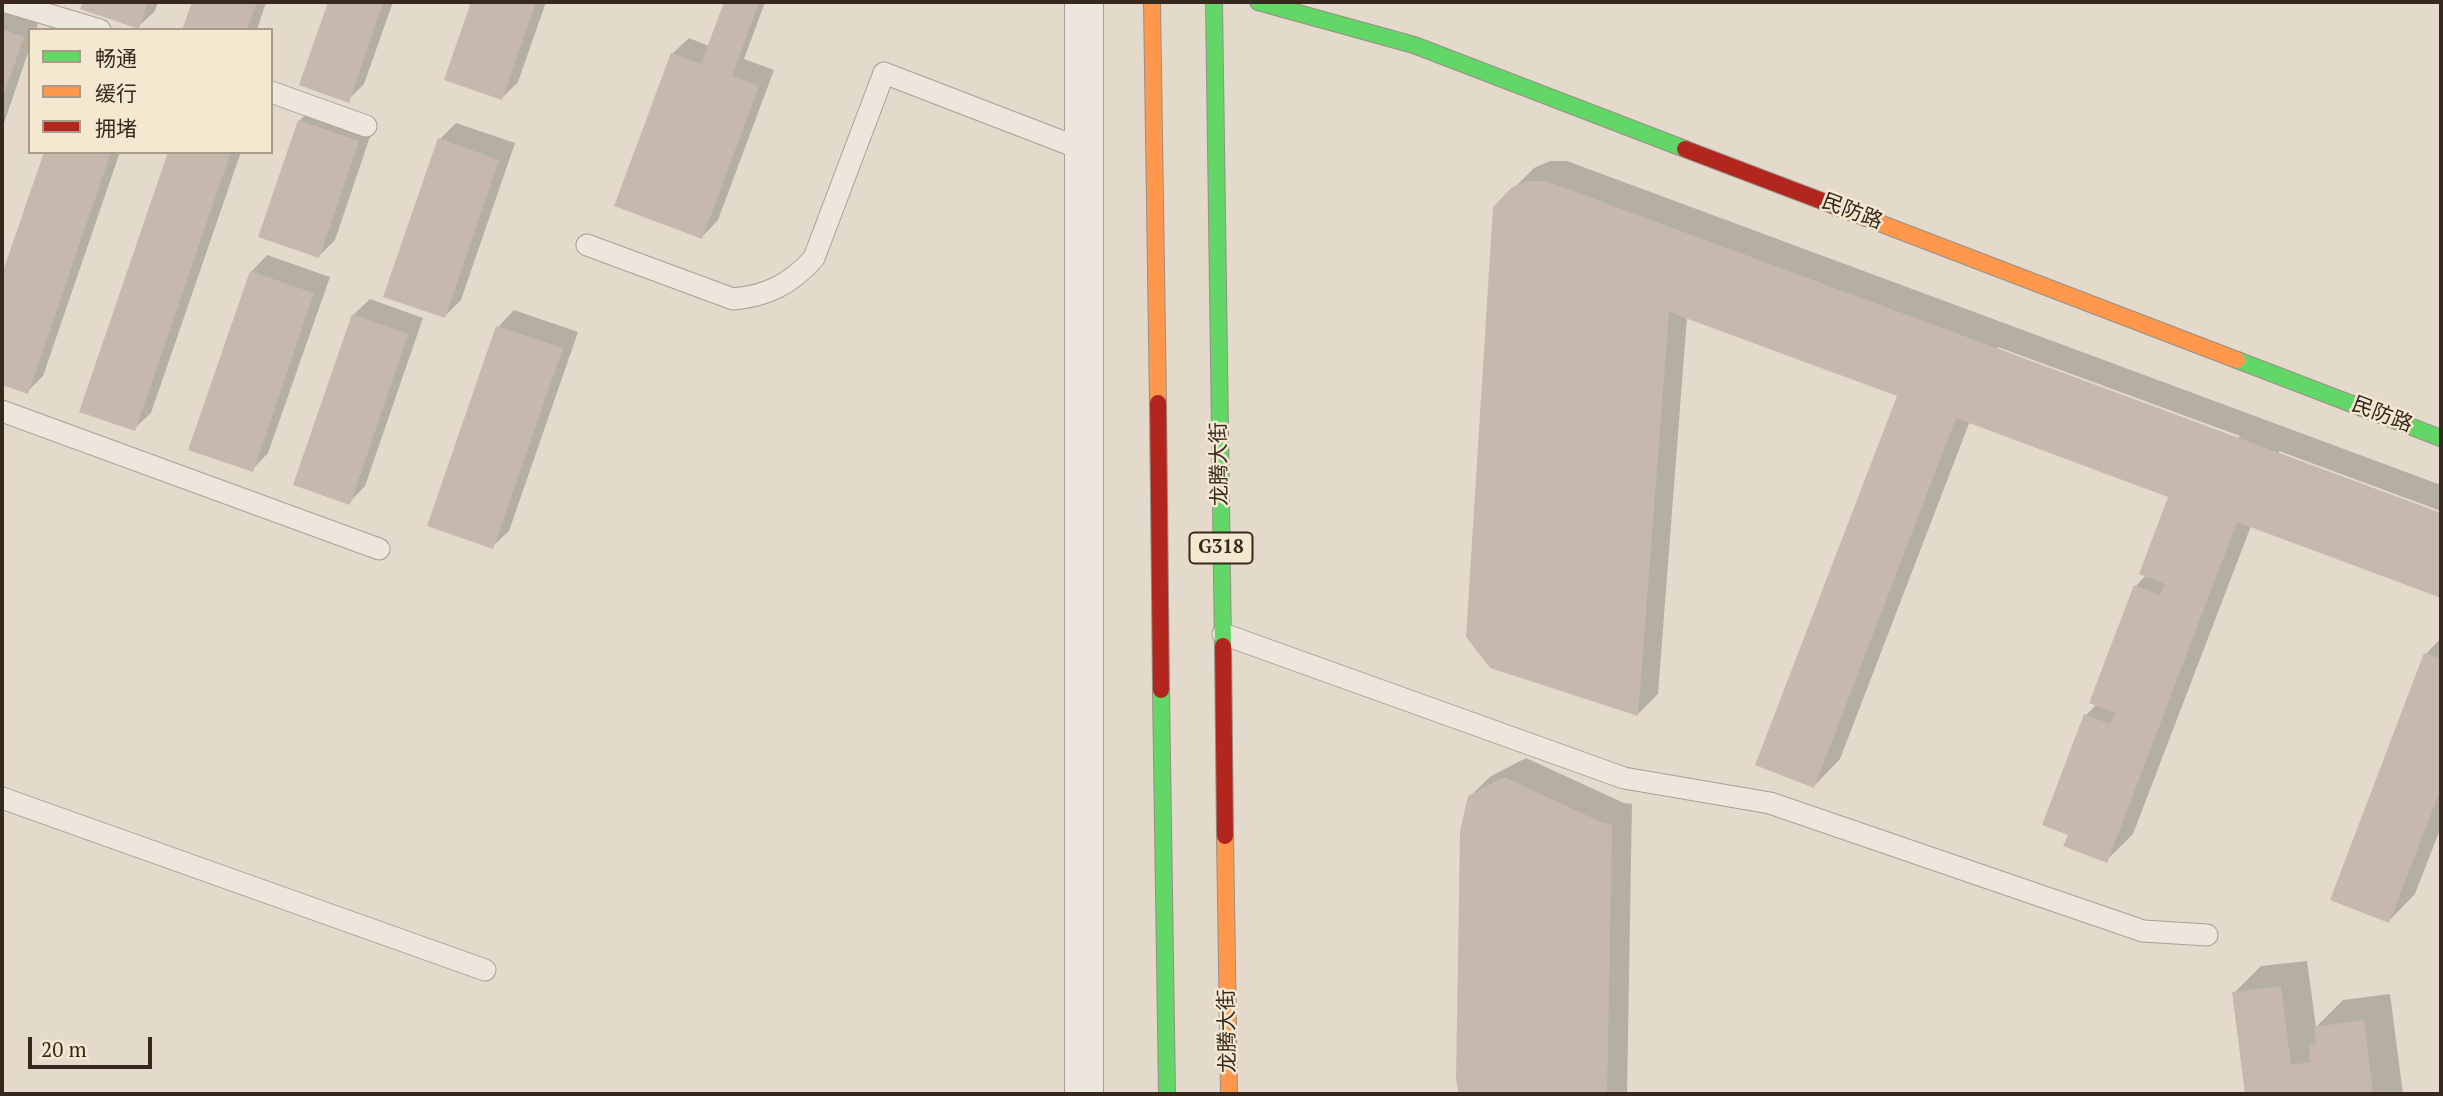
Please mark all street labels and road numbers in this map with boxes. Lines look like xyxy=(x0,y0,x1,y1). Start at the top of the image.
street label: 民防路 xyxy=(1818,189,1886,235)
street label: 民防路 xyxy=(2348,392,2416,438)
street label: 龙腾大街 xyxy=(1207,422,1233,506)
road number: G318 xyxy=(1190,533,1252,564)
street label: 龙腾大街 xyxy=(1215,989,1241,1073)

